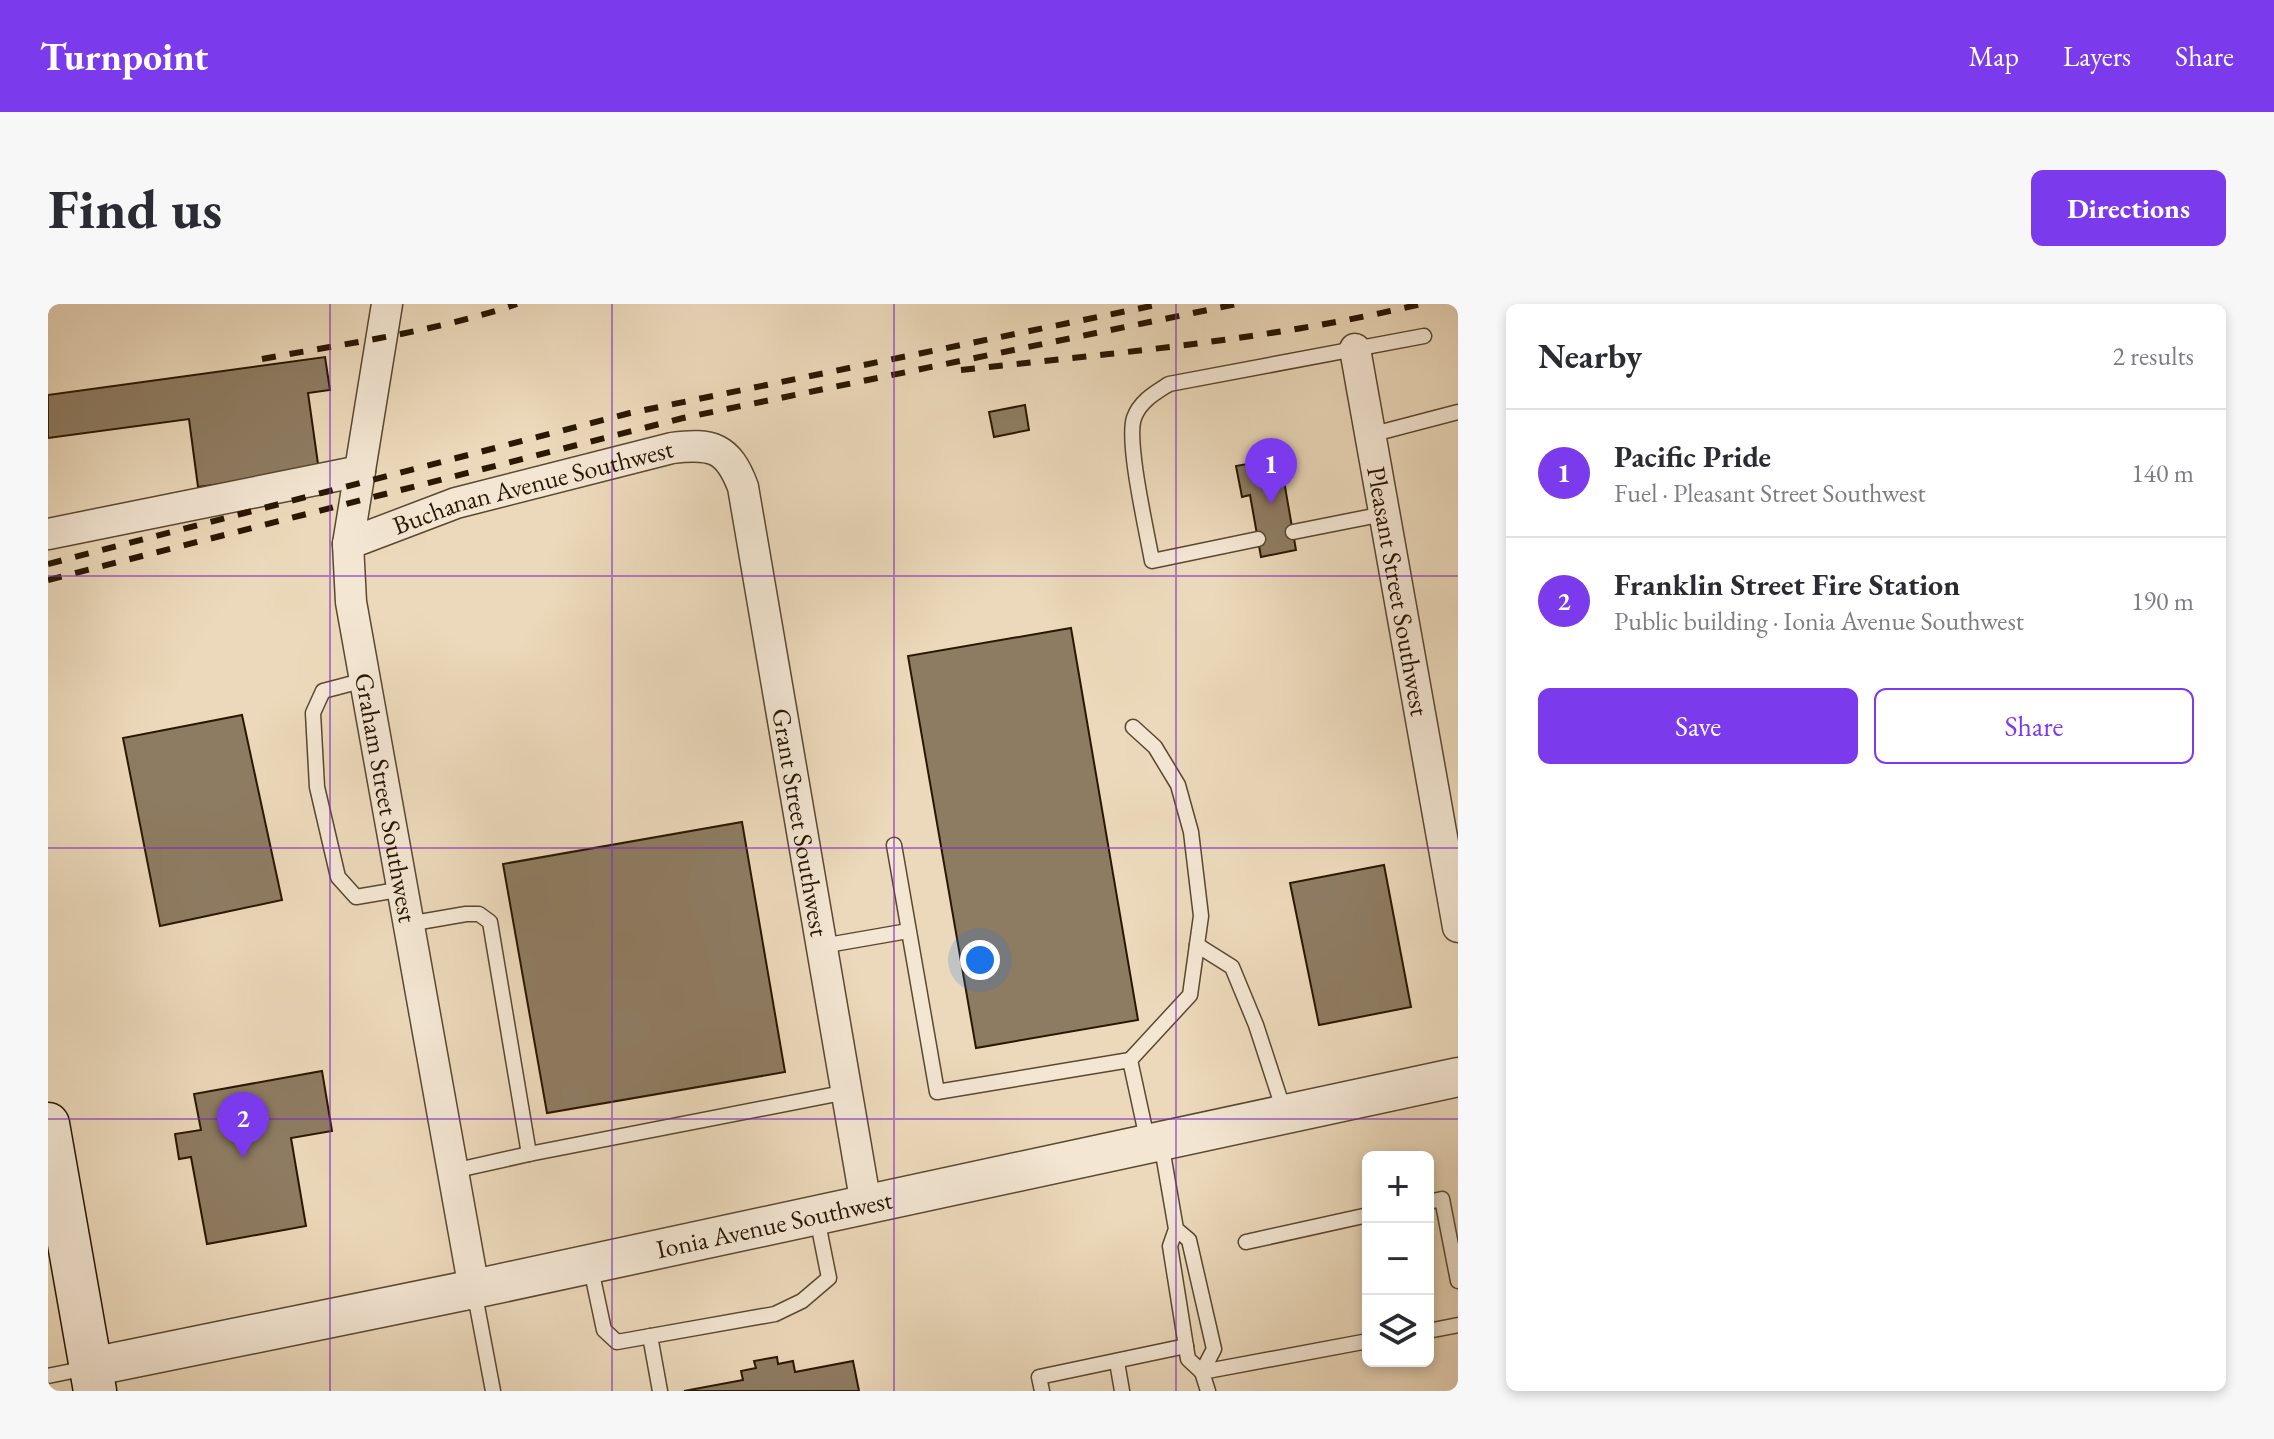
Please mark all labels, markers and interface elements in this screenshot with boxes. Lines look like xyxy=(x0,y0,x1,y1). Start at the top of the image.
text: Turnpoint xyxy=(40,32,208,81)
text: Map xyxy=(1969,38,2019,74)
text: Layers xyxy=(2063,38,2131,74)
text: Share xyxy=(2175,38,2234,74)
button: Directions xyxy=(2031,170,2226,246)
text: Find us xyxy=(48,172,222,245)
text: Nearby xyxy=(1538,334,1642,378)
text: 2 results xyxy=(2113,339,2194,373)
street label: Buchanan Avenue Southwest xyxy=(388,431,677,542)
text: Pacific Pride xyxy=(1614,437,1771,476)
pin: 1 xyxy=(1245,438,1297,504)
text: 1 xyxy=(1557,456,1571,490)
text: 140 m xyxy=(2131,456,2194,490)
street label: Pleasant Street Southwest xyxy=(1359,464,1437,719)
text: Fuel · Pleasant Street Southwest xyxy=(1614,476,1926,510)
text: Franklin Street Fire Station xyxy=(1614,565,1960,604)
text: 2 xyxy=(1557,584,1571,618)
text: 190 m xyxy=(2131,584,2194,618)
text: Public building · Ionia Avenue Southwest xyxy=(1614,604,2024,638)
street label: Graham Street Southwest xyxy=(347,670,425,925)
button: Save xyxy=(1538,688,1858,764)
button: Share xyxy=(1874,688,2194,764)
street label: Grant Street Southwest xyxy=(764,706,837,939)
your location xyxy=(960,940,1000,980)
pin: 2 xyxy=(217,1092,269,1158)
map controls xyxy=(1362,1151,1434,1367)
button: + xyxy=(1362,1151,1434,1223)
street label: Ionia Avenue Southwest xyxy=(653,1182,896,1266)
button: − xyxy=(1362,1223,1434,1295)
button: layers xyxy=(1362,1295,1434,1367)

